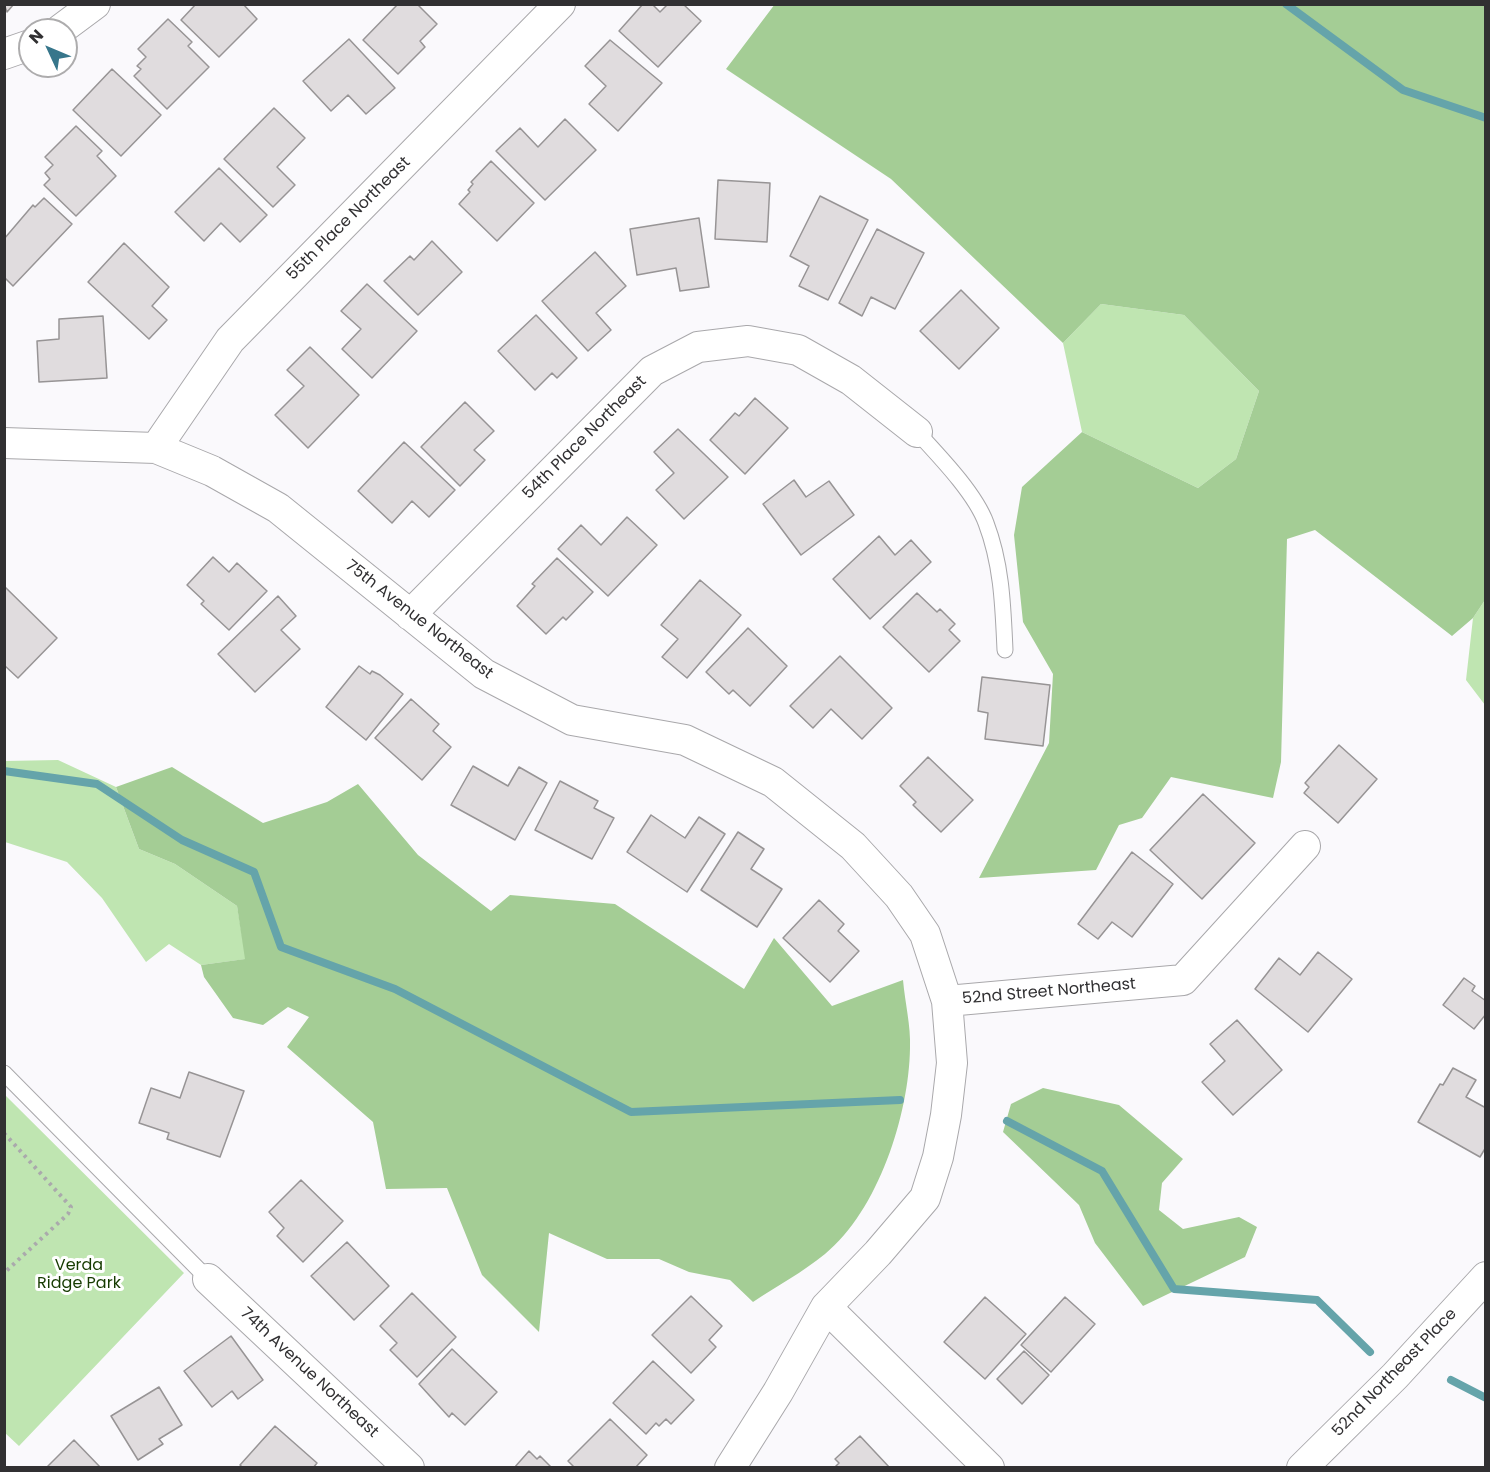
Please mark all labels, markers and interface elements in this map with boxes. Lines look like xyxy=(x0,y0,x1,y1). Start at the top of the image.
north arrow xyxy=(18,18,78,78)
text: N xyxy=(24,24,49,49)
street label: 55th Place Northeast xyxy=(283,153,415,285)
street label: 54th Place Northeast xyxy=(519,372,651,504)
street label: 75th Avenue Northeast xyxy=(341,556,497,684)
street label: 52nd Street Northeast xyxy=(961,975,1137,1009)
park label: Verda Ridge Park xyxy=(37,1256,121,1294)
street label: 74th Avenue Northeast xyxy=(236,1304,382,1442)
street label: 52nd Northeast Place xyxy=(1329,1305,1461,1441)

